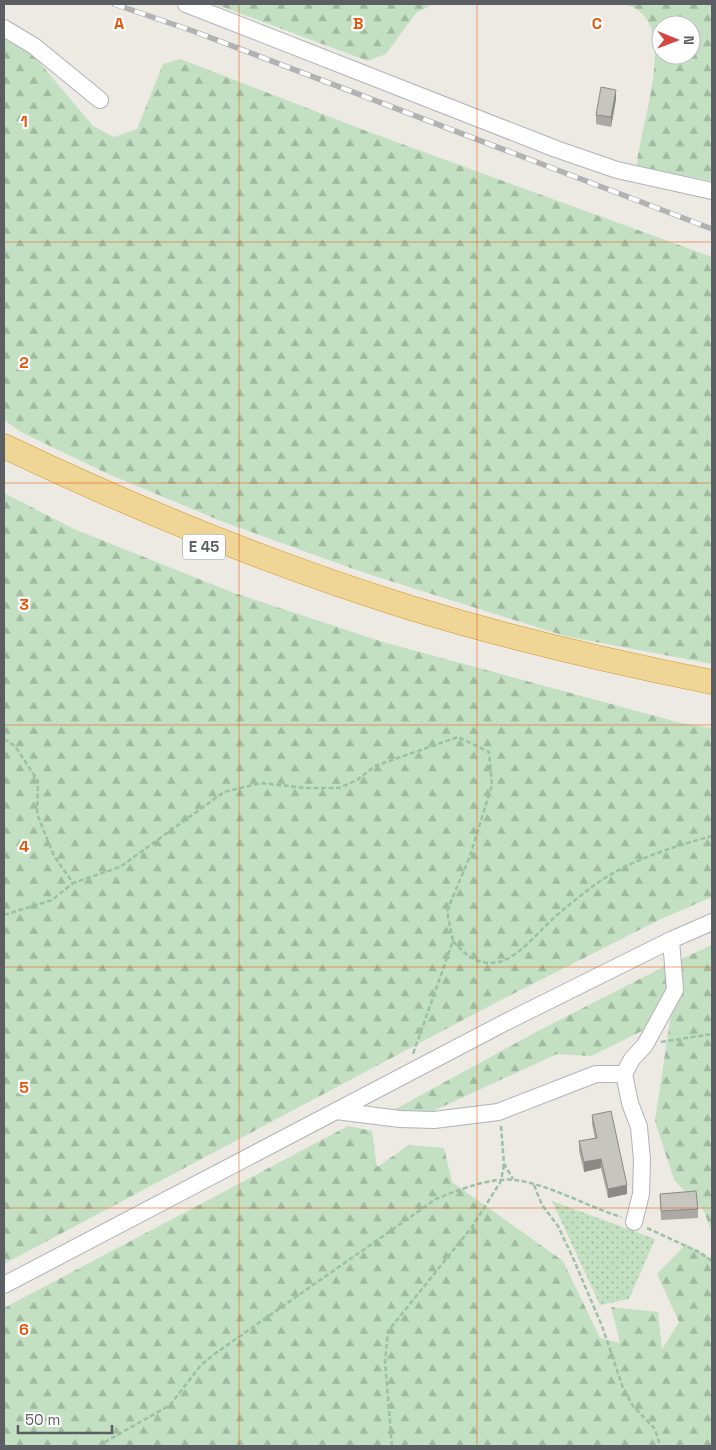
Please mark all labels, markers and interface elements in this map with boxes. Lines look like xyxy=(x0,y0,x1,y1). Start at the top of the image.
text: A xyxy=(114,13,124,34)
text: B xyxy=(353,13,363,34)
text: C xyxy=(592,13,602,34)
north arrow xyxy=(651,15,701,65)
text: N xyxy=(680,35,698,45)
text: 1 xyxy=(20,111,28,132)
text: 2 xyxy=(19,352,29,373)
road number: E 45 xyxy=(183,534,225,560)
text: 3 xyxy=(19,594,29,615)
text: 4 xyxy=(19,836,29,857)
text: 5 xyxy=(19,1077,29,1098)
text: 6 xyxy=(19,1319,29,1340)
scale bar xyxy=(18,1402,111,1434)
text: 50 m xyxy=(25,1410,60,1429)

